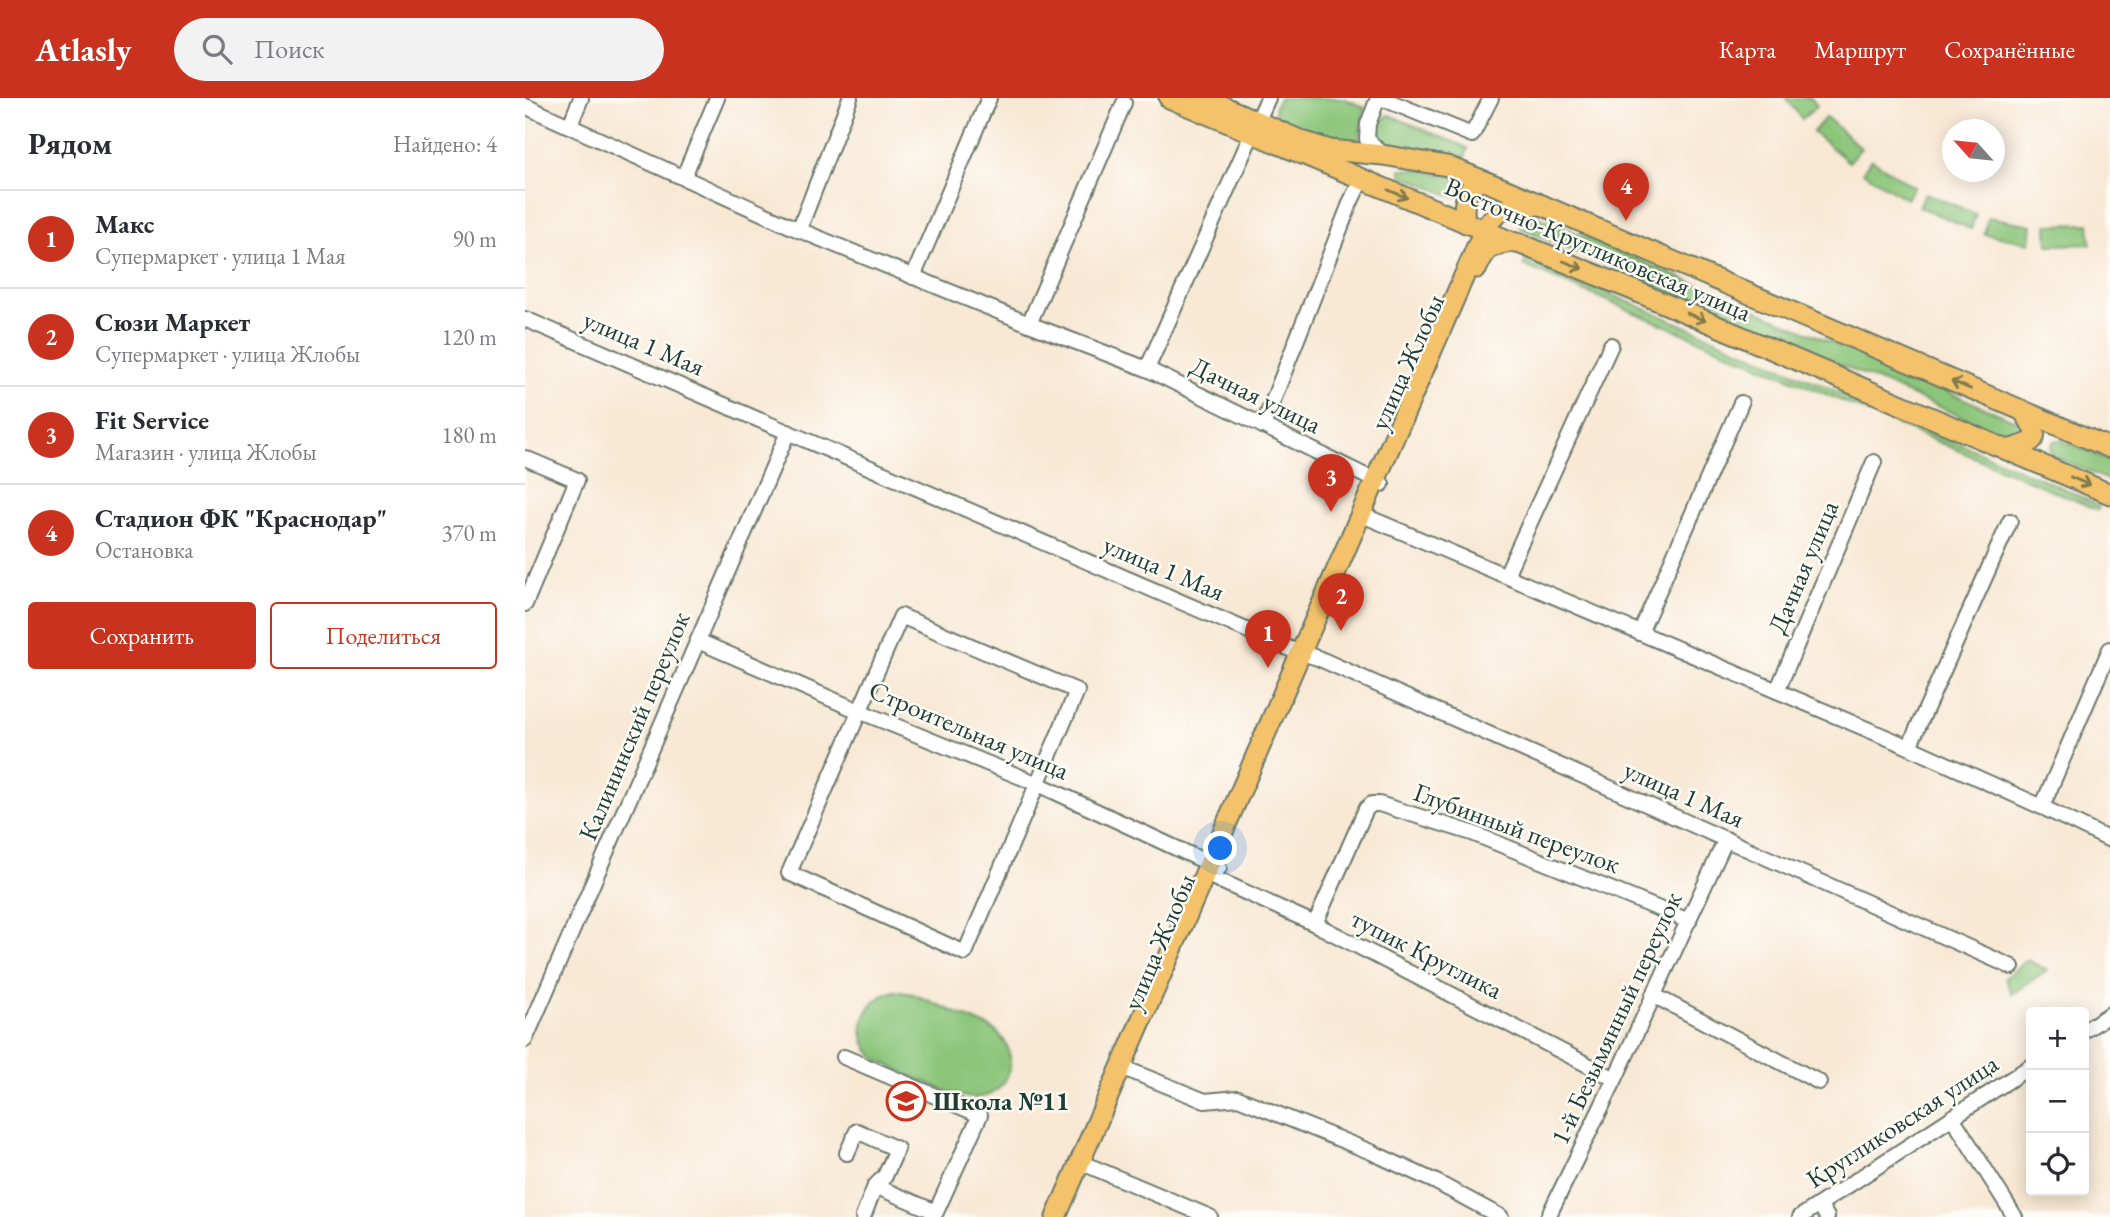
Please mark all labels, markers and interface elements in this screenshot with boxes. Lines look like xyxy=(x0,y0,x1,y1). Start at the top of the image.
search box xyxy=(174,18,664,81)
text: Atlasly xyxy=(35,28,132,71)
icon: search xyxy=(198,30,236,68)
text: Поиск xyxy=(254,32,325,66)
text: Карта xyxy=(1719,34,1776,65)
text: Маршрут xyxy=(1814,34,1906,65)
text: Сохранённые xyxy=(1944,34,2075,65)
north arrow xyxy=(1942,119,2005,182)
text: Рядом xyxy=(28,124,112,163)
text: Найдено: 4 xyxy=(393,129,497,159)
pin: 4 xyxy=(1603,163,1649,221)
street label: Восточно-Кругликовская улица xyxy=(1440,169,1757,329)
one-way arrow xyxy=(1387,188,1408,201)
text: Макс xyxy=(95,207,154,241)
text: 1 xyxy=(45,224,57,254)
text: 90 m xyxy=(452,224,497,254)
text: Супермаркет · улица 1 Мая xyxy=(95,241,346,271)
one-way arrow xyxy=(1562,260,1583,273)
street label: улица Жлобы xyxy=(1362,289,1452,435)
street label: улица 1 Мая xyxy=(578,302,710,384)
text: Сюзи Маркет xyxy=(95,305,250,339)
one-way arrow xyxy=(1685,311,1706,324)
text: 2 xyxy=(45,322,57,352)
text: 120 m xyxy=(441,322,497,352)
text: Супермаркет · улица Жлобы xyxy=(95,339,360,369)
street label: Дачная улица xyxy=(1185,349,1328,442)
one-way arrow xyxy=(1950,377,1972,390)
text: Fit Service xyxy=(95,403,209,437)
text: 3 xyxy=(45,420,57,450)
text: 180 m xyxy=(441,420,497,450)
text: Магазин · улица Жлобы xyxy=(95,437,317,467)
pin: 3 xyxy=(1308,454,1354,512)
one-way arrow xyxy=(2069,476,2090,489)
street label: Дачная улица xyxy=(1760,495,1846,639)
text: Стадион ФК "Краснодар" xyxy=(95,501,387,535)
text: 4 xyxy=(45,518,57,548)
text: 370 m xyxy=(441,518,497,548)
street label: улица 1 Мая xyxy=(1098,527,1230,609)
text: Остановка xyxy=(95,535,193,565)
pin: 2 xyxy=(1318,573,1364,631)
button: Сохранить xyxy=(28,602,256,669)
button: Поделиться xyxy=(270,602,497,669)
street label: Калининский переулок xyxy=(570,606,698,846)
pin: 1 xyxy=(1245,610,1291,668)
street label: Строительная улица xyxy=(864,673,1075,788)
street label: улица 1 Мая xyxy=(1618,752,1750,836)
street label: Глубинный переулок xyxy=(1409,775,1625,881)
your location xyxy=(1203,831,1237,865)
street label: улица Жлобы xyxy=(1115,869,1203,1015)
street label: 1-й Безымянный переулок xyxy=(1542,886,1690,1150)
street label: тупик Круглика xyxy=(1346,901,1509,1007)
map controls xyxy=(2026,1007,2089,1196)
button: + xyxy=(2026,1007,2089,1070)
street label: Кругликовская улица xyxy=(1800,1046,2005,1196)
button: − xyxy=(2026,1070,2089,1133)
school or university icon: Школа №11 xyxy=(885,1080,927,1122)
place label: Школа №11 xyxy=(933,1084,1069,1118)
button: locate xyxy=(2026,1133,2089,1196)

